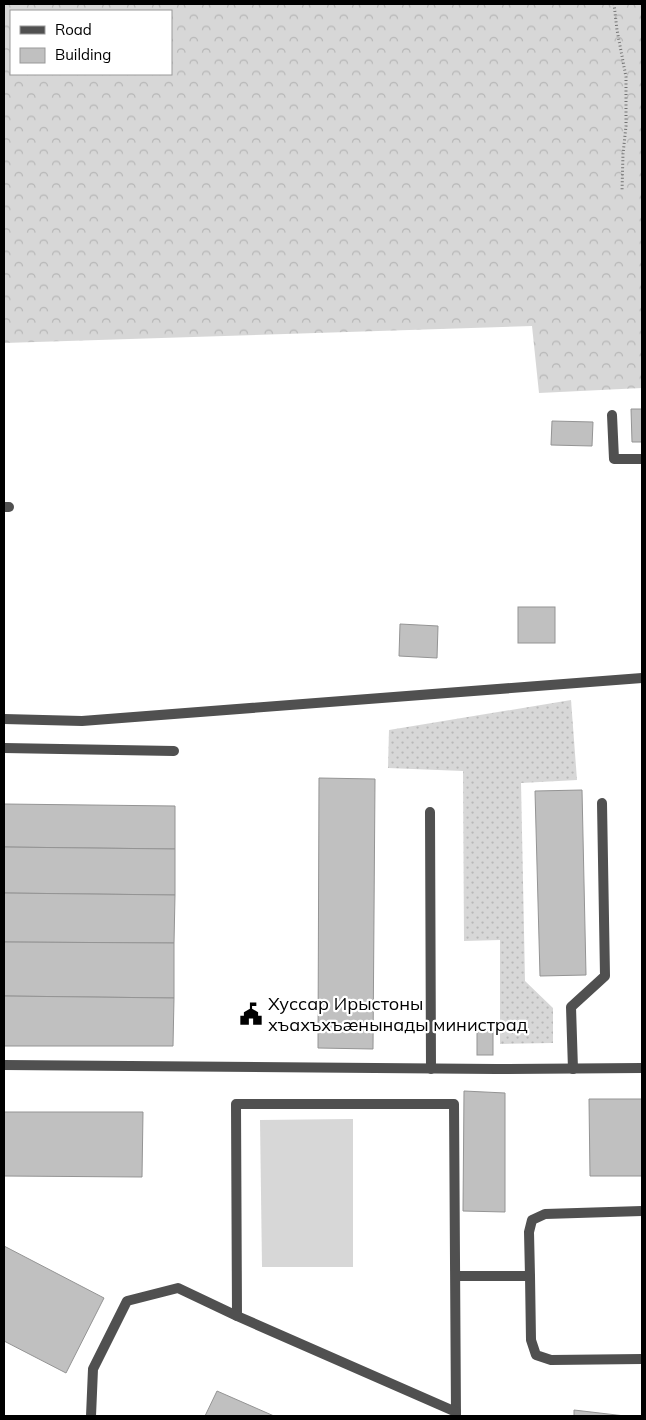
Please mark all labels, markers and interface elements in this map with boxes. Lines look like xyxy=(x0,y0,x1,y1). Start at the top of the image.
legend xyxy=(10,10,172,75)
text: Road xyxy=(55,20,92,39)
text: Building xyxy=(55,45,111,64)
place label: Хуссар Ирыстоны хъахъхъæнынады министрад xyxy=(268,992,528,1036)
public building icon: Хуссар Ирыстоны хъахъхъæнынады министрад xyxy=(238,1001,264,1027)

